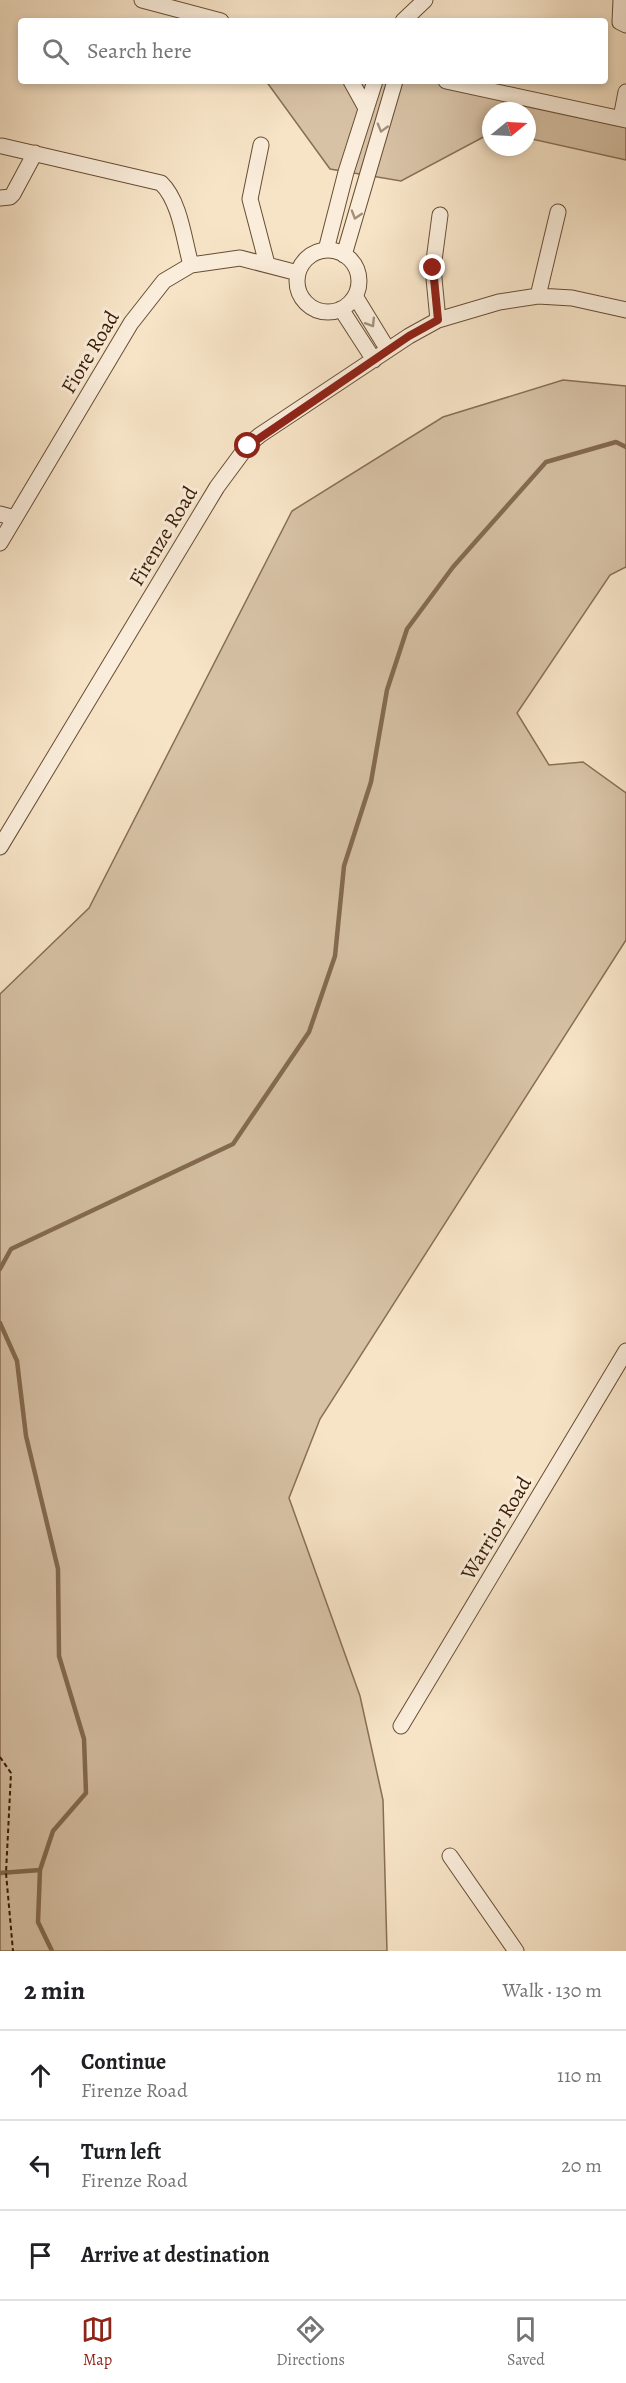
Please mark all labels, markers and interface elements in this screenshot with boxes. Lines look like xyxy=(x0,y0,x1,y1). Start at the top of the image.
search box xyxy=(18,18,608,84)
icon: search xyxy=(39,35,72,68)
text: Search here xyxy=(87,36,192,66)
north arrow xyxy=(482,102,536,156)
one-way arrow xyxy=(377,122,389,133)
one-way arrow xyxy=(351,209,363,220)
route end xyxy=(419,254,445,280)
street label: Fiore Road xyxy=(54,305,126,399)
one-way arrow xyxy=(364,317,376,327)
route start xyxy=(234,432,260,458)
street label: Firenze Road xyxy=(122,480,204,591)
street label: Warrior Road xyxy=(454,1470,538,1586)
text: 2 min xyxy=(24,1973,85,2008)
text: Walk · 130 m xyxy=(503,1977,602,2004)
text: Continue xyxy=(81,2047,166,2077)
icon: ahead xyxy=(24,2059,57,2092)
text: 110 m xyxy=(557,2062,602,2089)
text: Firenze Road xyxy=(81,2077,188,2104)
text: Turn left xyxy=(81,2137,161,2167)
icon: left xyxy=(24,2149,57,2182)
text: 20 m xyxy=(561,2152,602,2179)
text: Firenze Road xyxy=(81,2167,188,2194)
icon: arrive xyxy=(24,2239,57,2272)
text: Arrive at destination xyxy=(81,2240,270,2270)
tab: Map xyxy=(81,2313,114,2371)
tab: Directions xyxy=(276,2313,345,2371)
tab: Saved xyxy=(507,2313,545,2371)

